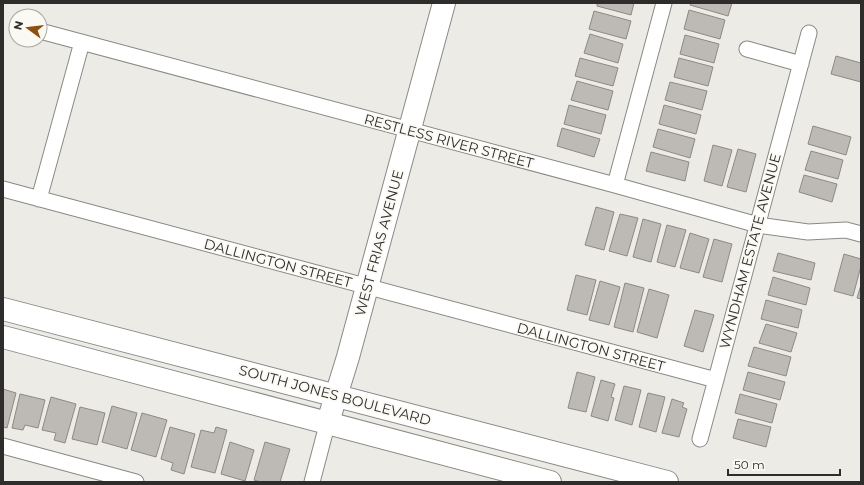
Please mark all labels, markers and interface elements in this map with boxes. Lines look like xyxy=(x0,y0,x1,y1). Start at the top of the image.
north arrow xyxy=(8,8,48,48)
text: N xyxy=(10,19,26,32)
street label: RESTLESS RIVER STREET xyxy=(362,110,536,172)
street label: WYNDHAM ESTATE AVENUE xyxy=(715,151,785,351)
street label: WEST FRIAS AVENUE xyxy=(351,168,407,318)
street label: DALLINGTON STREET xyxy=(202,235,354,291)
street label: DALLINGTON STREET xyxy=(515,319,667,375)
street label: SOUTH JONES BOULEVARD xyxy=(237,361,433,429)
scale bar xyxy=(728,451,840,477)
text: 50 m xyxy=(734,457,765,472)

